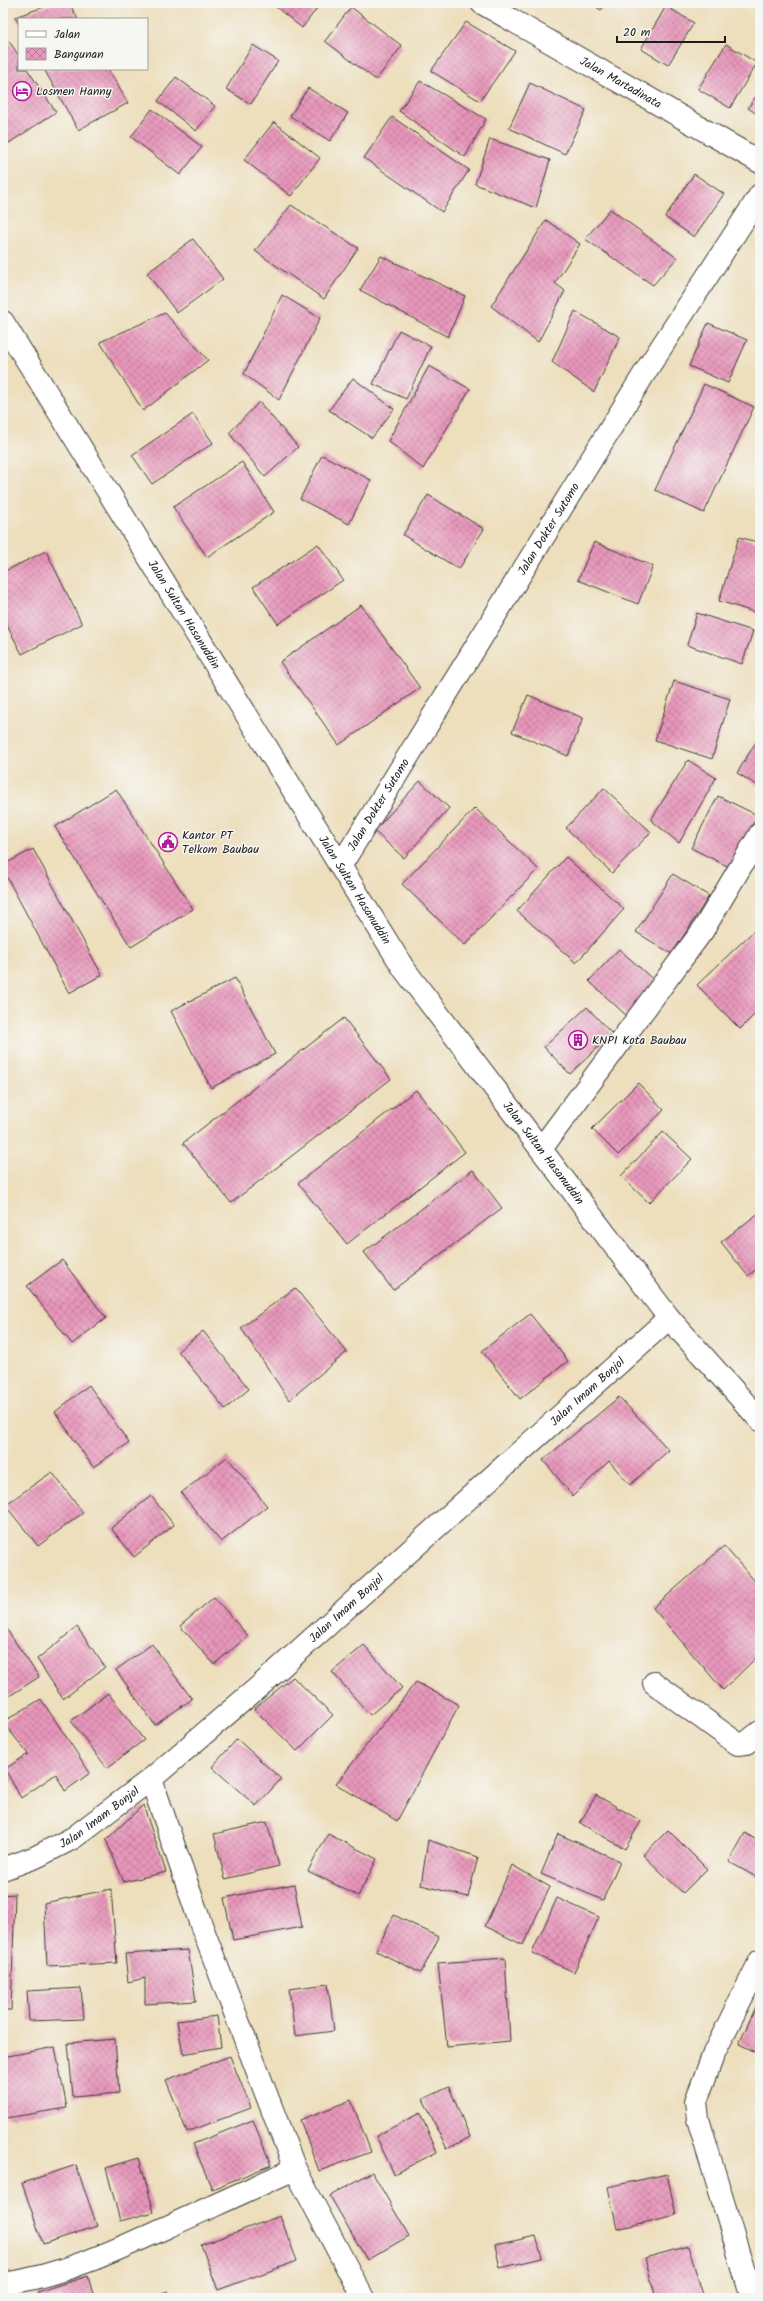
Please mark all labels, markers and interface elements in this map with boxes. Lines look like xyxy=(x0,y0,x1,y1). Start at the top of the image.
legend xyxy=(18,18,148,70)
scale bar xyxy=(617,18,725,44)
text: 20 m xyxy=(623,23,651,42)
text: Jalan xyxy=(54,25,80,44)
text: Bangunan xyxy=(54,45,104,64)
street label: Jalan Martadinata xyxy=(576,52,665,114)
hotel icon: Losmen Hanny xyxy=(11,80,33,102)
place label: Losmen Hanny xyxy=(36,82,112,101)
street label: Jalan Dokter Sutomo xyxy=(513,479,585,579)
street label: Jalan Sultan Hasanuddin xyxy=(143,556,225,673)
street label: Jalan Dokter Sutomo xyxy=(343,755,415,855)
place label: Kantor PT Telkom Baubau xyxy=(182,826,259,859)
public building icon: Kantor PT Telkom Baubau xyxy=(157,831,179,853)
street label: Jalan Sultan Hasanuddin xyxy=(313,832,396,948)
building icon: KNPI Kota Baubau xyxy=(567,1029,589,1051)
place label: KNPI Kota Baubau xyxy=(592,1031,687,1050)
street label: Jalan Sultan Hasanuddin xyxy=(498,1097,589,1209)
street label: Jalan Imam Bonjol xyxy=(546,1353,629,1431)
street label: Jalan Imam Bonjol xyxy=(305,1570,388,1647)
street label: Jalan Imam Bonjol xyxy=(56,1782,144,1853)

